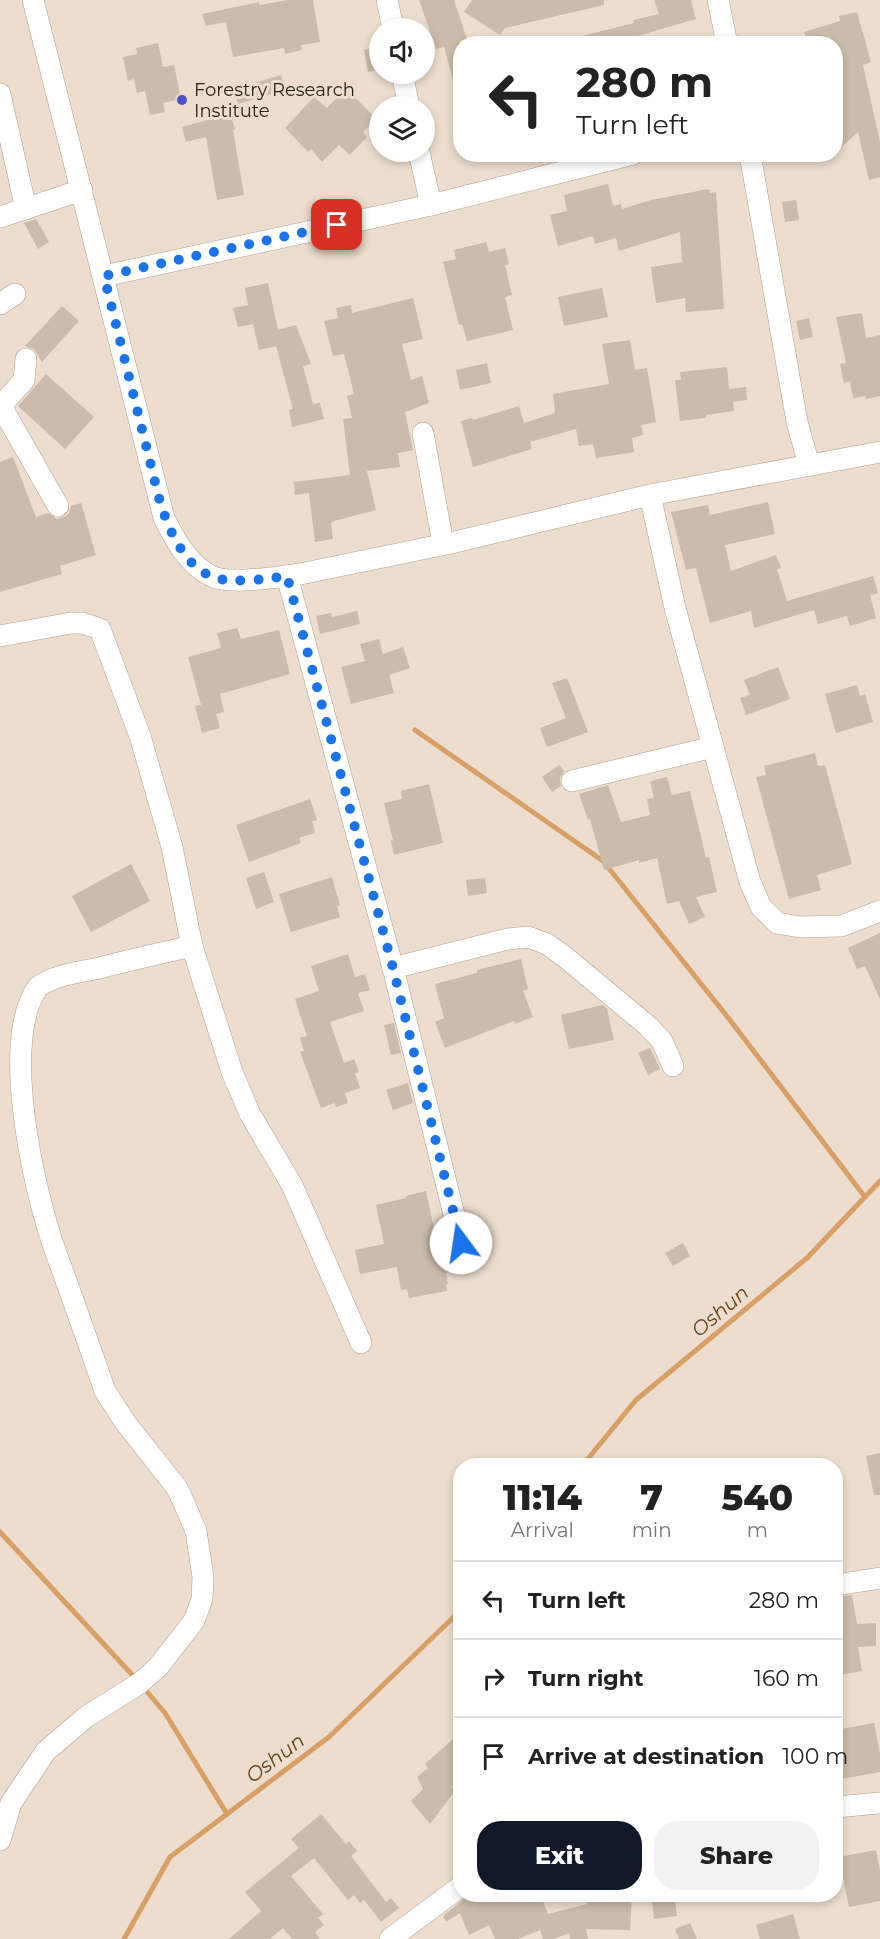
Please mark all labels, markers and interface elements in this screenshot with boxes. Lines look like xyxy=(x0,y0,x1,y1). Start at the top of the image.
map controls xyxy=(369,18,435,162)
button: sound xyxy=(369,18,435,84)
text: 280 m xyxy=(576,56,713,108)
icon: left xyxy=(477,60,555,138)
place label: Forestry Research Institute xyxy=(194,79,355,122)
marker: Forestry Research Institute xyxy=(175,93,189,107)
button: layers xyxy=(369,96,435,162)
text: Turn left xyxy=(576,108,689,141)
pin xyxy=(311,199,362,250)
icon: arrive xyxy=(320,208,353,241)
position arrow xyxy=(429,1211,493,1275)
water label: Oshun xyxy=(687,1280,753,1342)
text: 11:14 xyxy=(503,1475,582,1519)
text: 7 xyxy=(640,1475,663,1519)
text: 540 xyxy=(722,1475,793,1519)
text: Arrival xyxy=(511,1518,574,1542)
text: min xyxy=(632,1518,672,1542)
text: m xyxy=(747,1518,768,1542)
icon: left xyxy=(477,1584,510,1617)
text: Turn left xyxy=(528,1587,626,1614)
text: 280 m xyxy=(749,1587,819,1614)
icon: right xyxy=(477,1662,510,1695)
text: Turn right xyxy=(528,1665,643,1692)
text: 160 m xyxy=(754,1665,819,1692)
water label: Oshun xyxy=(241,1728,309,1788)
icon: arrive xyxy=(477,1740,510,1773)
text: Arrive at destination xyxy=(528,1743,764,1770)
text: 100 m xyxy=(782,1743,848,1770)
button: Exit xyxy=(477,1821,642,1890)
button: Share xyxy=(654,1821,819,1890)

